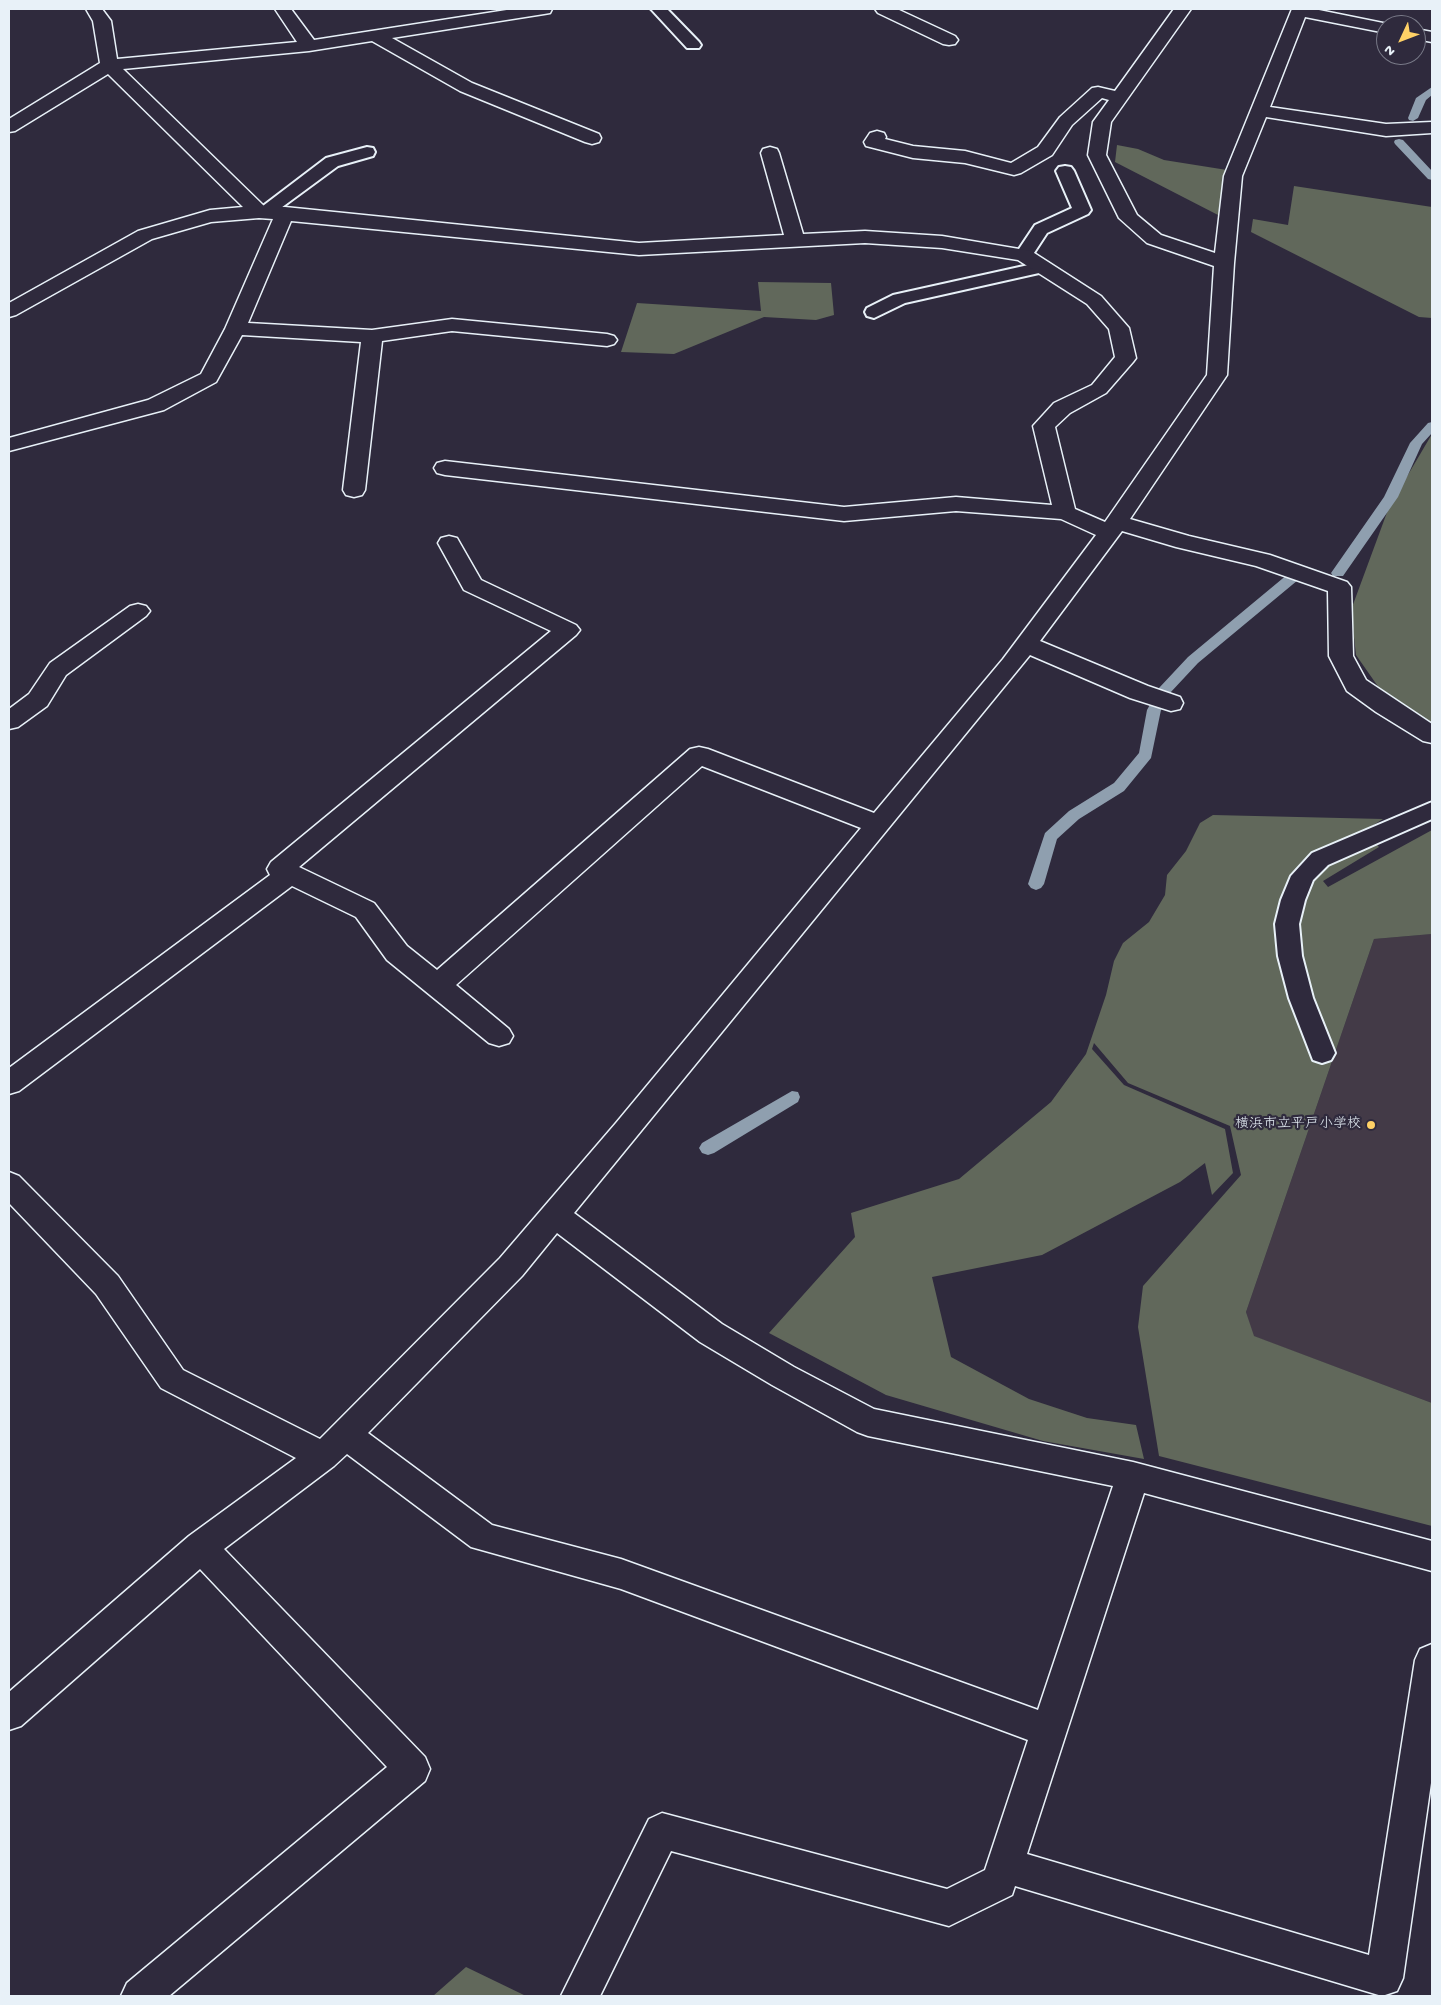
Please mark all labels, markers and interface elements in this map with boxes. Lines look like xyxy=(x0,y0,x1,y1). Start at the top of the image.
north arrow xyxy=(1376,15,1426,65)
text: N xyxy=(1381,41,1400,59)
place label: 横浜市立平戸小学校 xyxy=(1235,1117,1361,1133)
marker: 横浜市立平戸小学校 xyxy=(1365,1119,1377,1131)

